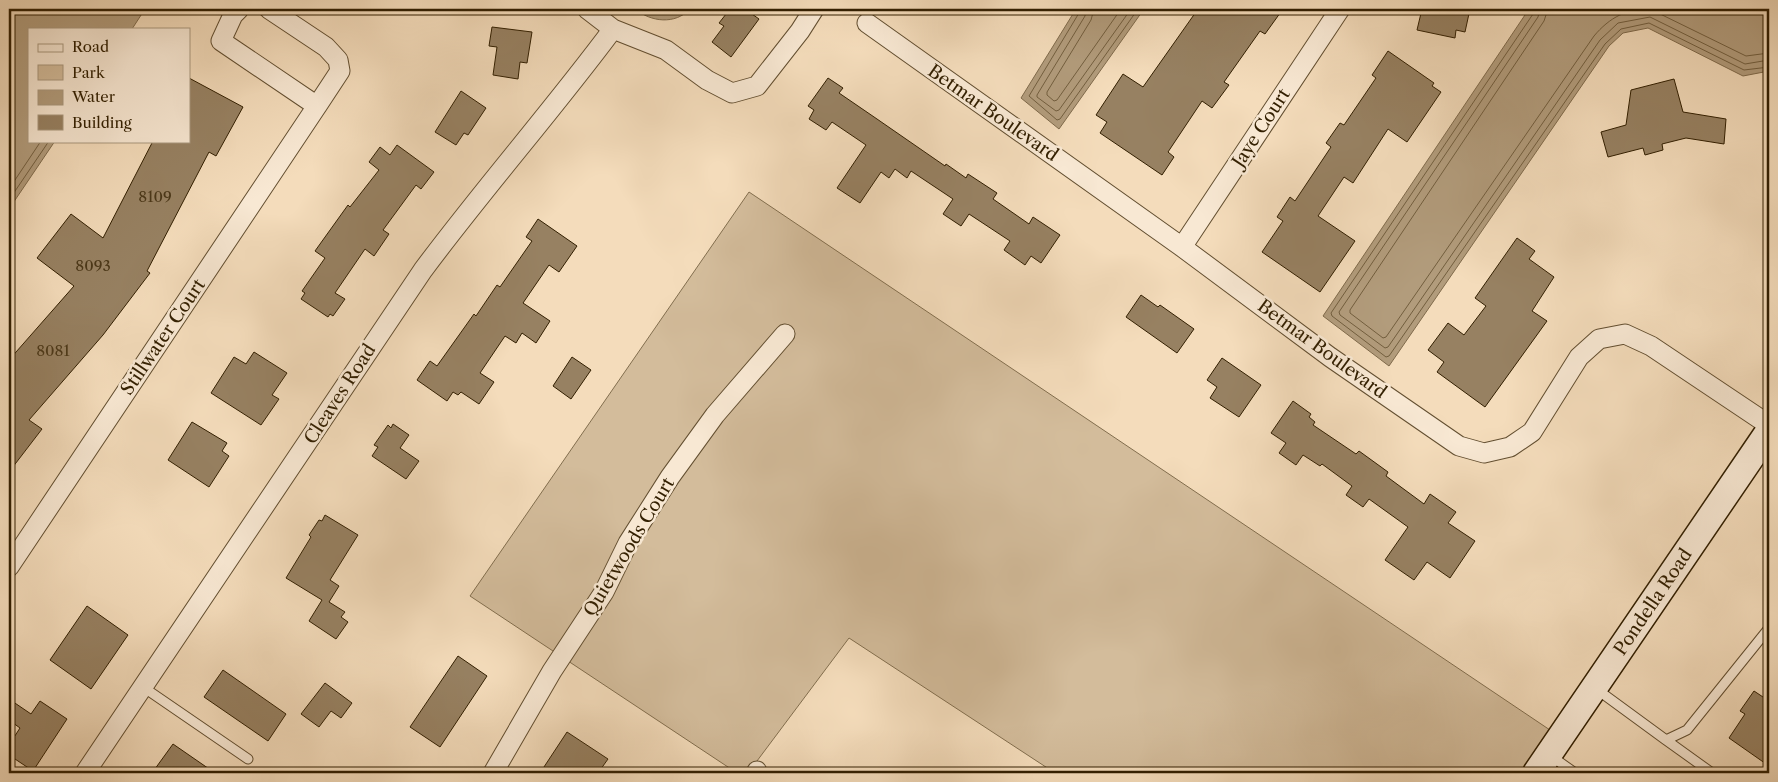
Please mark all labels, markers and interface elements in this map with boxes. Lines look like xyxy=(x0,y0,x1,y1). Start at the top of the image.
legend xyxy=(28,28,190,142)
text: Road xyxy=(72,37,109,56)
street label: Betmar Boulevard xyxy=(924,60,1062,166)
text: Park xyxy=(72,63,106,82)
street label: Jaye Court xyxy=(1226,84,1295,174)
text: Water xyxy=(71,87,116,106)
text: Building xyxy=(72,113,132,132)
house number: 8109 xyxy=(138,187,172,206)
house number: 8093 xyxy=(75,256,111,275)
street label: Stillwater Court xyxy=(116,274,210,399)
street label: Betmar Boulevard xyxy=(1253,295,1391,403)
street label: Cleaves Road xyxy=(300,340,381,448)
house number: 8081 xyxy=(36,341,70,360)
street label: Quietwoods Court xyxy=(579,473,679,620)
street label: Pondella Road xyxy=(1609,544,1697,660)

